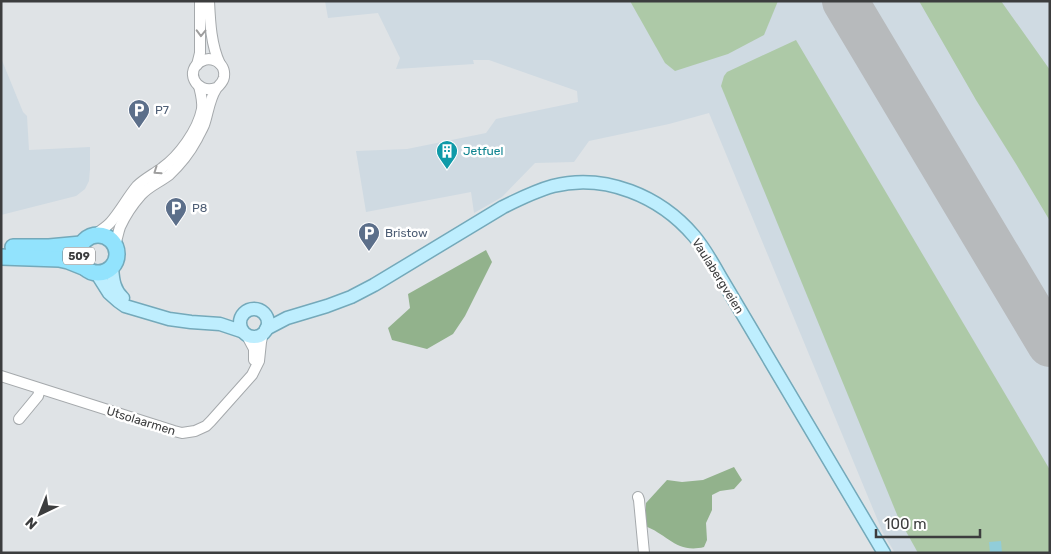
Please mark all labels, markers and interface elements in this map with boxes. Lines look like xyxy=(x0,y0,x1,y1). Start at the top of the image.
one-way arrow xyxy=(195,30,206,38)
parking icon: P7 xyxy=(127,98,151,129)
place label: P7 xyxy=(155,103,169,117)
building icon: Jetfuel xyxy=(435,139,459,170)
place label: Jetfuel xyxy=(463,144,504,158)
one-way arrow xyxy=(153,165,163,174)
parking icon: P8 xyxy=(164,196,188,227)
place label: P8 xyxy=(192,201,207,215)
parking icon: Bristow xyxy=(357,221,381,252)
place label: Bristow xyxy=(385,226,428,240)
street label: Vaulabergveien xyxy=(689,236,747,316)
road number: 509 xyxy=(63,248,95,264)
street label: Utsolaarmen xyxy=(105,404,177,438)
north arrow xyxy=(15,489,65,539)
scale bar xyxy=(876,506,980,538)
text: N xyxy=(22,513,41,533)
text: 100 m xyxy=(884,515,926,533)

